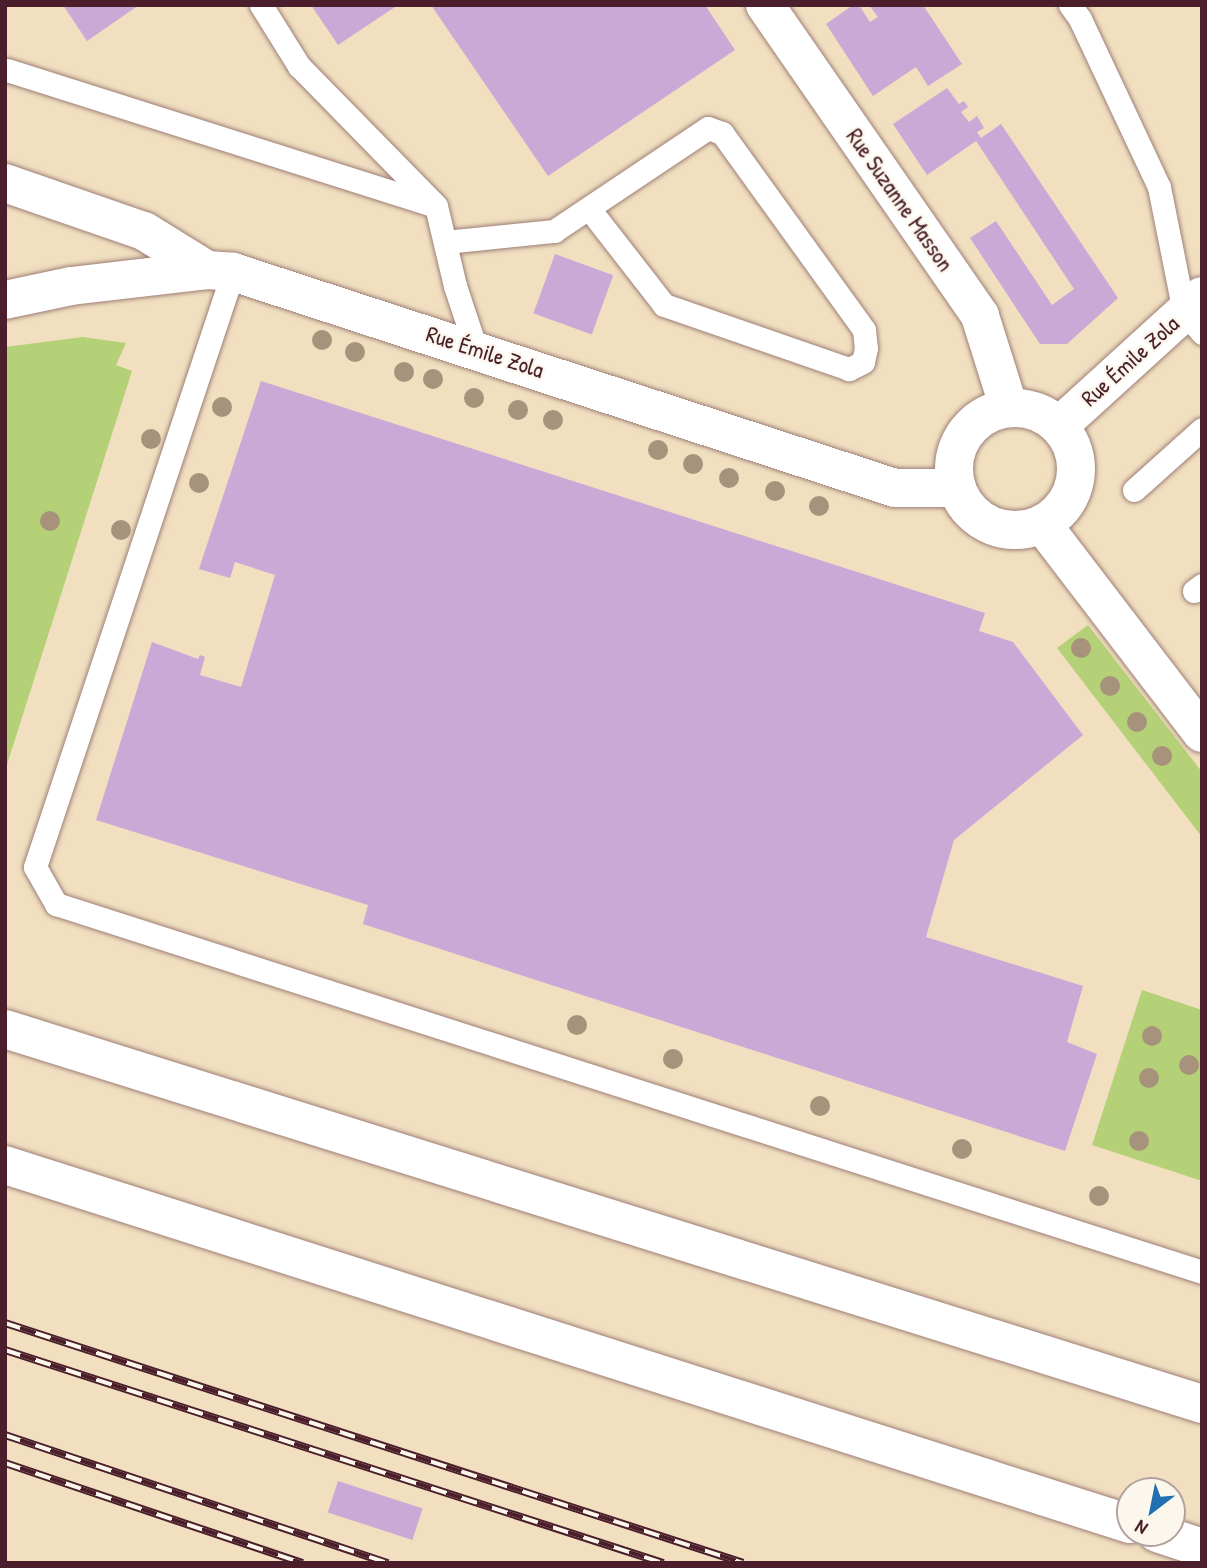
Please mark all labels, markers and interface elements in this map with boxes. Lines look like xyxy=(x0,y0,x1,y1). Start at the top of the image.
street label: Rue Suzanne Masson xyxy=(841,123,959,277)
street label: Rue Émile Zola xyxy=(1076,310,1184,412)
street label: Rue Émile Zola xyxy=(423,320,547,384)
north arrow xyxy=(1116,1477,1186,1547)
text: N xyxy=(1130,1514,1152,1542)

